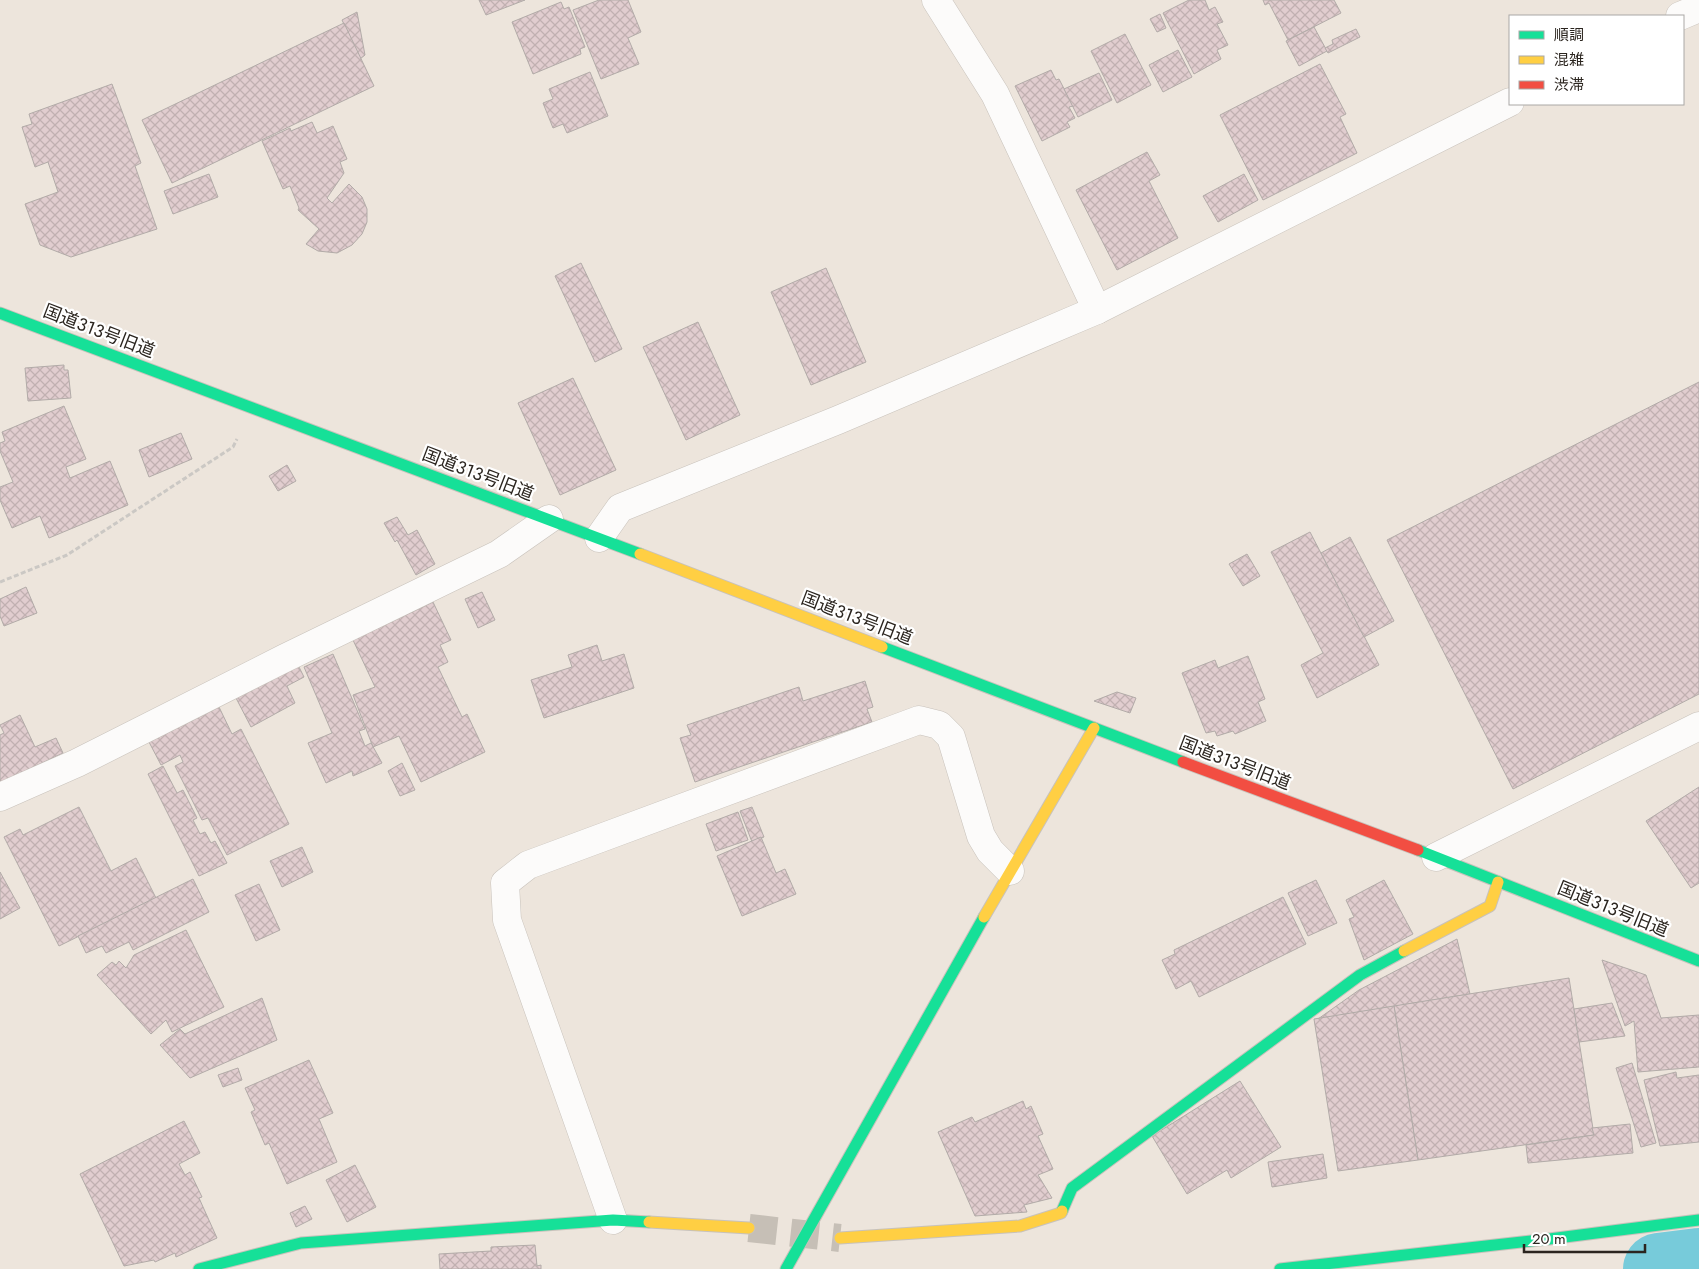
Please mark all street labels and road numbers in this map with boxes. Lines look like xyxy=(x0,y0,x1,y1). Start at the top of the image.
street label: 国道313号旧道 xyxy=(39,298,159,364)
street label: 国道313号旧道 xyxy=(418,441,538,507)
street label: 国道313号旧道 xyxy=(797,585,917,651)
street label: 国道313号旧道 xyxy=(1175,730,1295,796)
street label: 国道313号旧道 xyxy=(1554,875,1672,943)

